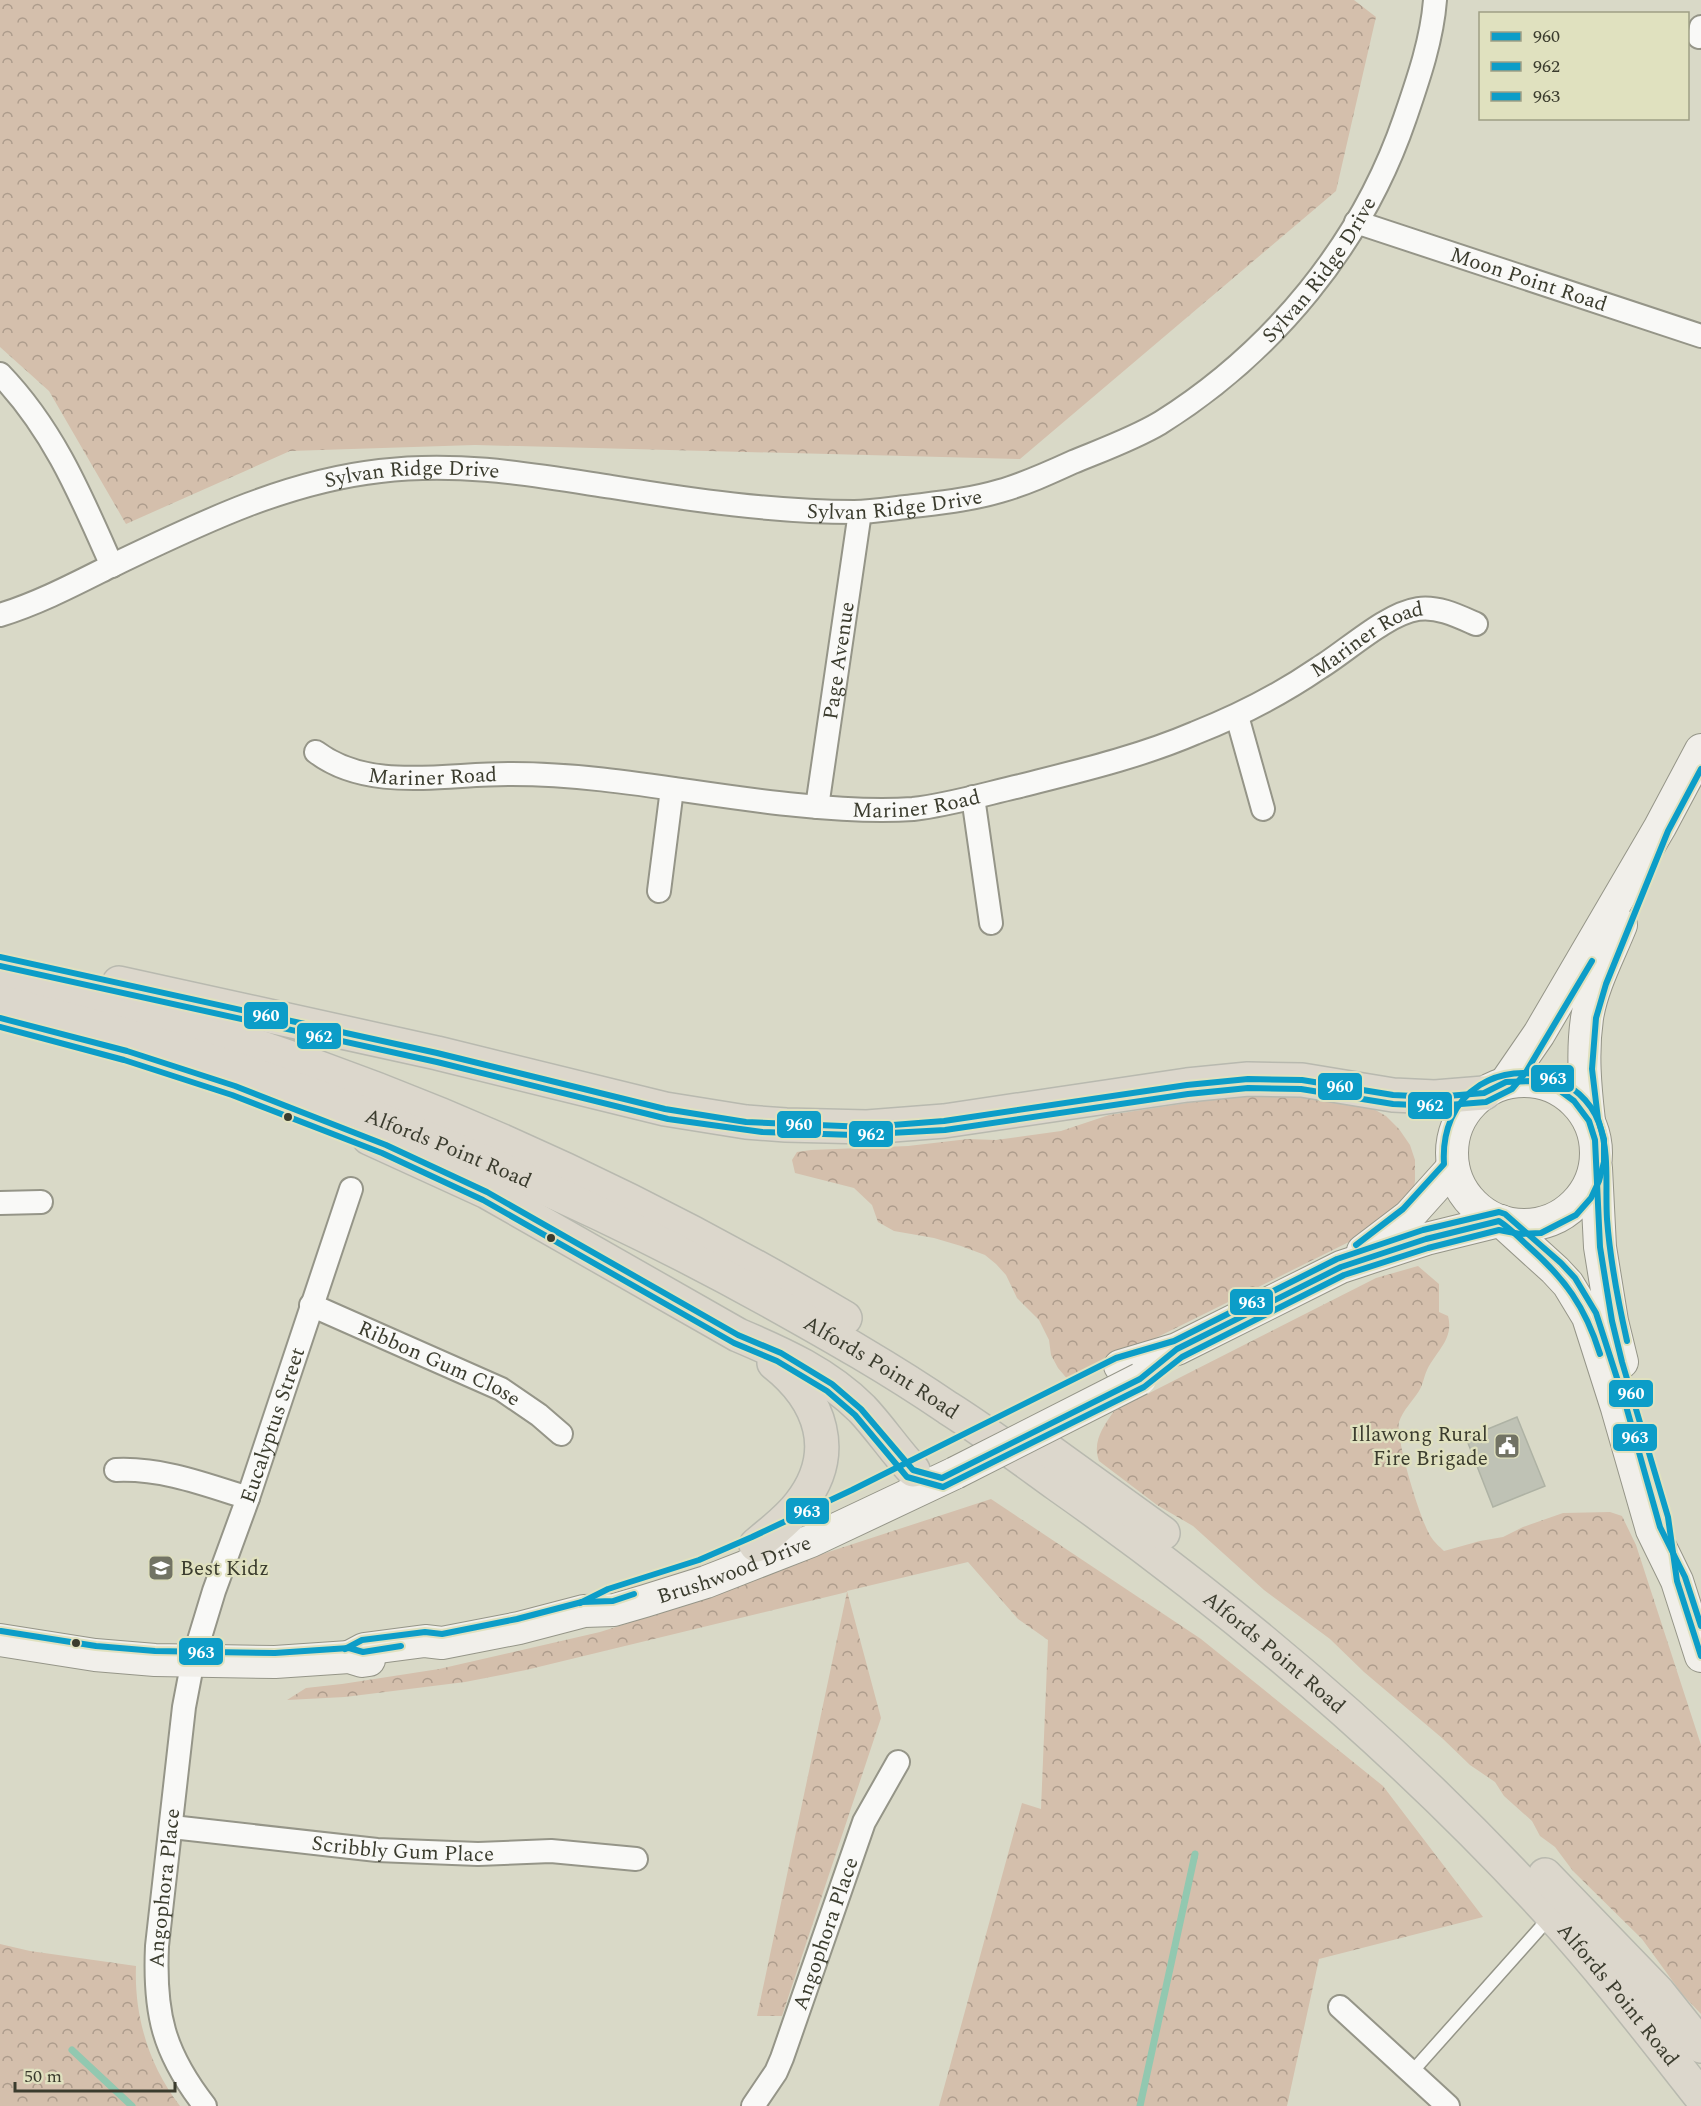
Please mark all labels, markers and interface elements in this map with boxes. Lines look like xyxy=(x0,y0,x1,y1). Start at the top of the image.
legend xyxy=(1479,12,1689,120)
text: 960 xyxy=(1533,23,1560,50)
text: 962 xyxy=(1533,53,1560,80)
text: 963 xyxy=(1533,83,1560,110)
street label: Sylvan Ridge Drive xyxy=(1255,191,1385,351)
street label: Moon Point Road xyxy=(1446,239,1611,321)
street label: Sylvan Ridge Drive xyxy=(321,453,501,497)
street label: Sylvan Ridge Drive xyxy=(806,481,985,529)
street label: Mariner Road xyxy=(1304,593,1426,687)
street label: Page Avenue xyxy=(815,599,864,722)
street label: Mariner Road xyxy=(366,759,498,795)
street label: Mariner Road xyxy=(852,781,984,827)
line badge: 960 xyxy=(243,1001,289,1030)
text: 960 xyxy=(253,1004,279,1028)
line badge: 962 xyxy=(296,1022,342,1050)
text: 962 xyxy=(306,1025,332,1049)
line badge: 963 xyxy=(1530,1064,1575,1093)
text: 963 xyxy=(1540,1067,1566,1091)
line badge: 960 xyxy=(1317,1072,1363,1101)
text: 960 xyxy=(1327,1075,1353,1099)
line badge: 962 xyxy=(1407,1091,1453,1120)
text: 962 xyxy=(1417,1094,1443,1118)
street label: Alfords Point Road xyxy=(360,1100,537,1197)
line badge: 960 xyxy=(776,1110,822,1139)
unlabelled marker xyxy=(282,1111,294,1123)
text: 960 xyxy=(786,1113,812,1137)
line badge: 962 xyxy=(848,1120,894,1148)
text: 962 xyxy=(858,1123,884,1147)
unlabelled marker xyxy=(545,1232,557,1244)
line badge: 963 xyxy=(1229,1288,1274,1316)
text: 963 xyxy=(1239,1291,1265,1315)
street label: Alfords Point Road xyxy=(797,1308,965,1428)
street label: Ribbon Gum Close xyxy=(353,1313,527,1415)
street label: Eucalyptus Street xyxy=(232,1343,314,1508)
line badge: 960 xyxy=(1608,1379,1654,1408)
text: 960 xyxy=(1618,1382,1644,1406)
place label: Illawong Rural Fire Brigade xyxy=(1351,1419,1488,1475)
line badge: 963 xyxy=(1612,1423,1658,1452)
text: 963 xyxy=(1622,1426,1648,1450)
public building icon: Illawong Rural Fire Brigade xyxy=(1492,1431,1522,1461)
line badge: 963 xyxy=(785,1497,830,1525)
text: 963 xyxy=(794,1500,820,1524)
street label: Brushwood Drive xyxy=(653,1527,816,1613)
school or university icon: Best Kidz xyxy=(146,1553,176,1583)
place label: Best Kidz xyxy=(180,1553,269,1585)
street label: Alfords Point Road xyxy=(1195,1583,1352,1722)
unlabelled marker xyxy=(70,1637,82,1649)
line badge: 963 xyxy=(178,1637,224,1666)
text: 963 xyxy=(188,1641,214,1665)
street label: Angophora Place xyxy=(141,1807,189,1968)
street label: Scribbly Gum Place xyxy=(310,1828,495,1871)
street label: Angophora Place xyxy=(785,1853,868,2015)
street label: Alfords Point Road xyxy=(1549,1916,1686,2074)
scale bar xyxy=(15,2055,176,2093)
text: 50 m xyxy=(24,2063,62,2090)

